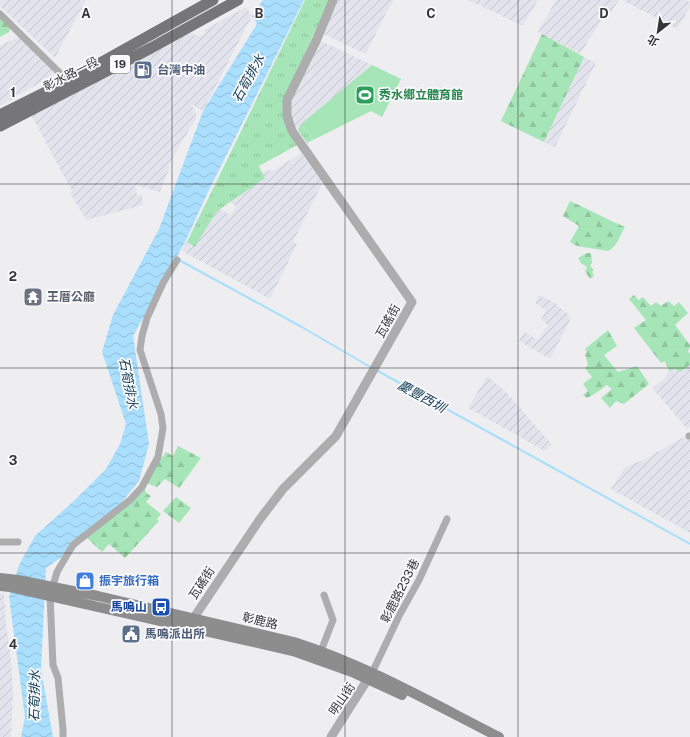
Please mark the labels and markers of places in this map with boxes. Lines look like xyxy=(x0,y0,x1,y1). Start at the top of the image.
fuel station icon: 台灣中油 xyxy=(132,59,154,81)
place label: 台灣中油 xyxy=(157,63,205,77)
sports icon: 秀水鄉立體育館 xyxy=(354,84,376,106)
place label: 秀水鄉立體育館 xyxy=(379,88,463,102)
temple icon: 王厝公廳 xyxy=(22,286,44,308)
place label: 王厝公廳 xyxy=(47,290,95,304)
shop icon: 振宇旅行箱 xyxy=(74,570,96,592)
place label: 振宇旅行箱 xyxy=(99,574,159,588)
bus stop icon: 馬鳴山 xyxy=(150,596,172,618)
place label: 馬鳴山 xyxy=(111,600,147,614)
public building icon: 馬鳴派出所 xyxy=(120,623,142,645)
place label: 馬鳴派出所 xyxy=(145,627,205,641)

